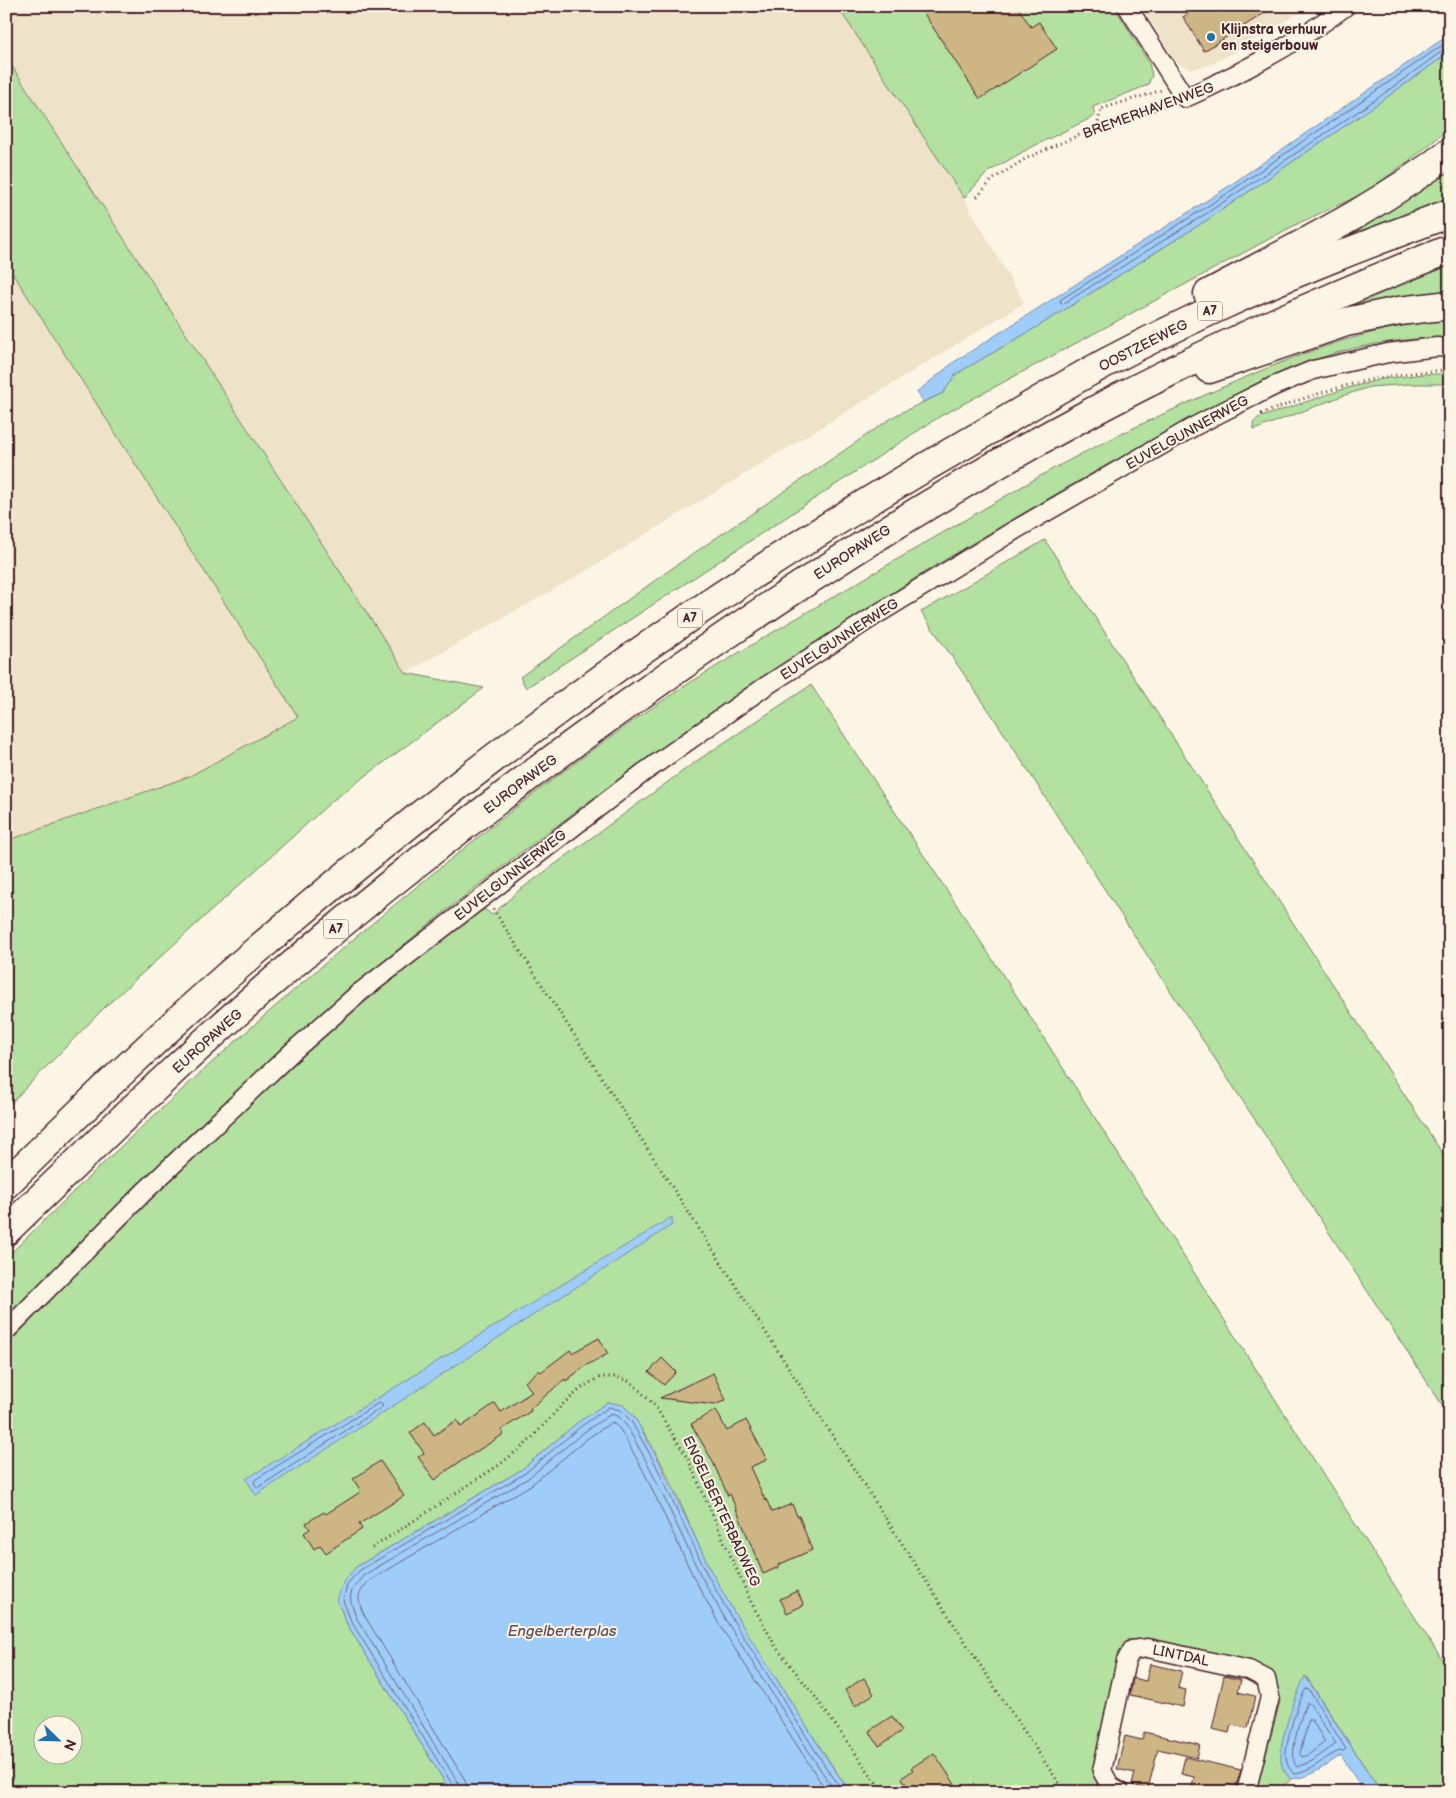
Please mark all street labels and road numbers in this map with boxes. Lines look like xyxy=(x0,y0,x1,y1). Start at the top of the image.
street label: BREMERHAVENWEG xyxy=(1080,79,1217,142)
road number: A7 xyxy=(1198,302,1222,321)
street label: OOSTZEEWEG xyxy=(1096,316,1191,375)
street label: EUVELGUNNERWEG xyxy=(1123,391,1252,473)
street label: EUROPAWEG xyxy=(811,521,894,583)
street label: EUVELGUNNERWEG xyxy=(777,595,902,684)
road number: A7 xyxy=(678,608,702,628)
street label: EUROPAWEG xyxy=(480,751,561,818)
street label: EUVELGUNNERWEG xyxy=(451,826,570,924)
road number: A7 xyxy=(324,920,348,939)
street label: EUROPAWEG xyxy=(169,1005,246,1077)
street label: ENGELBERTERBADWEG xyxy=(679,1433,764,1590)
street label: LINTDAL xyxy=(1151,1641,1211,1670)

